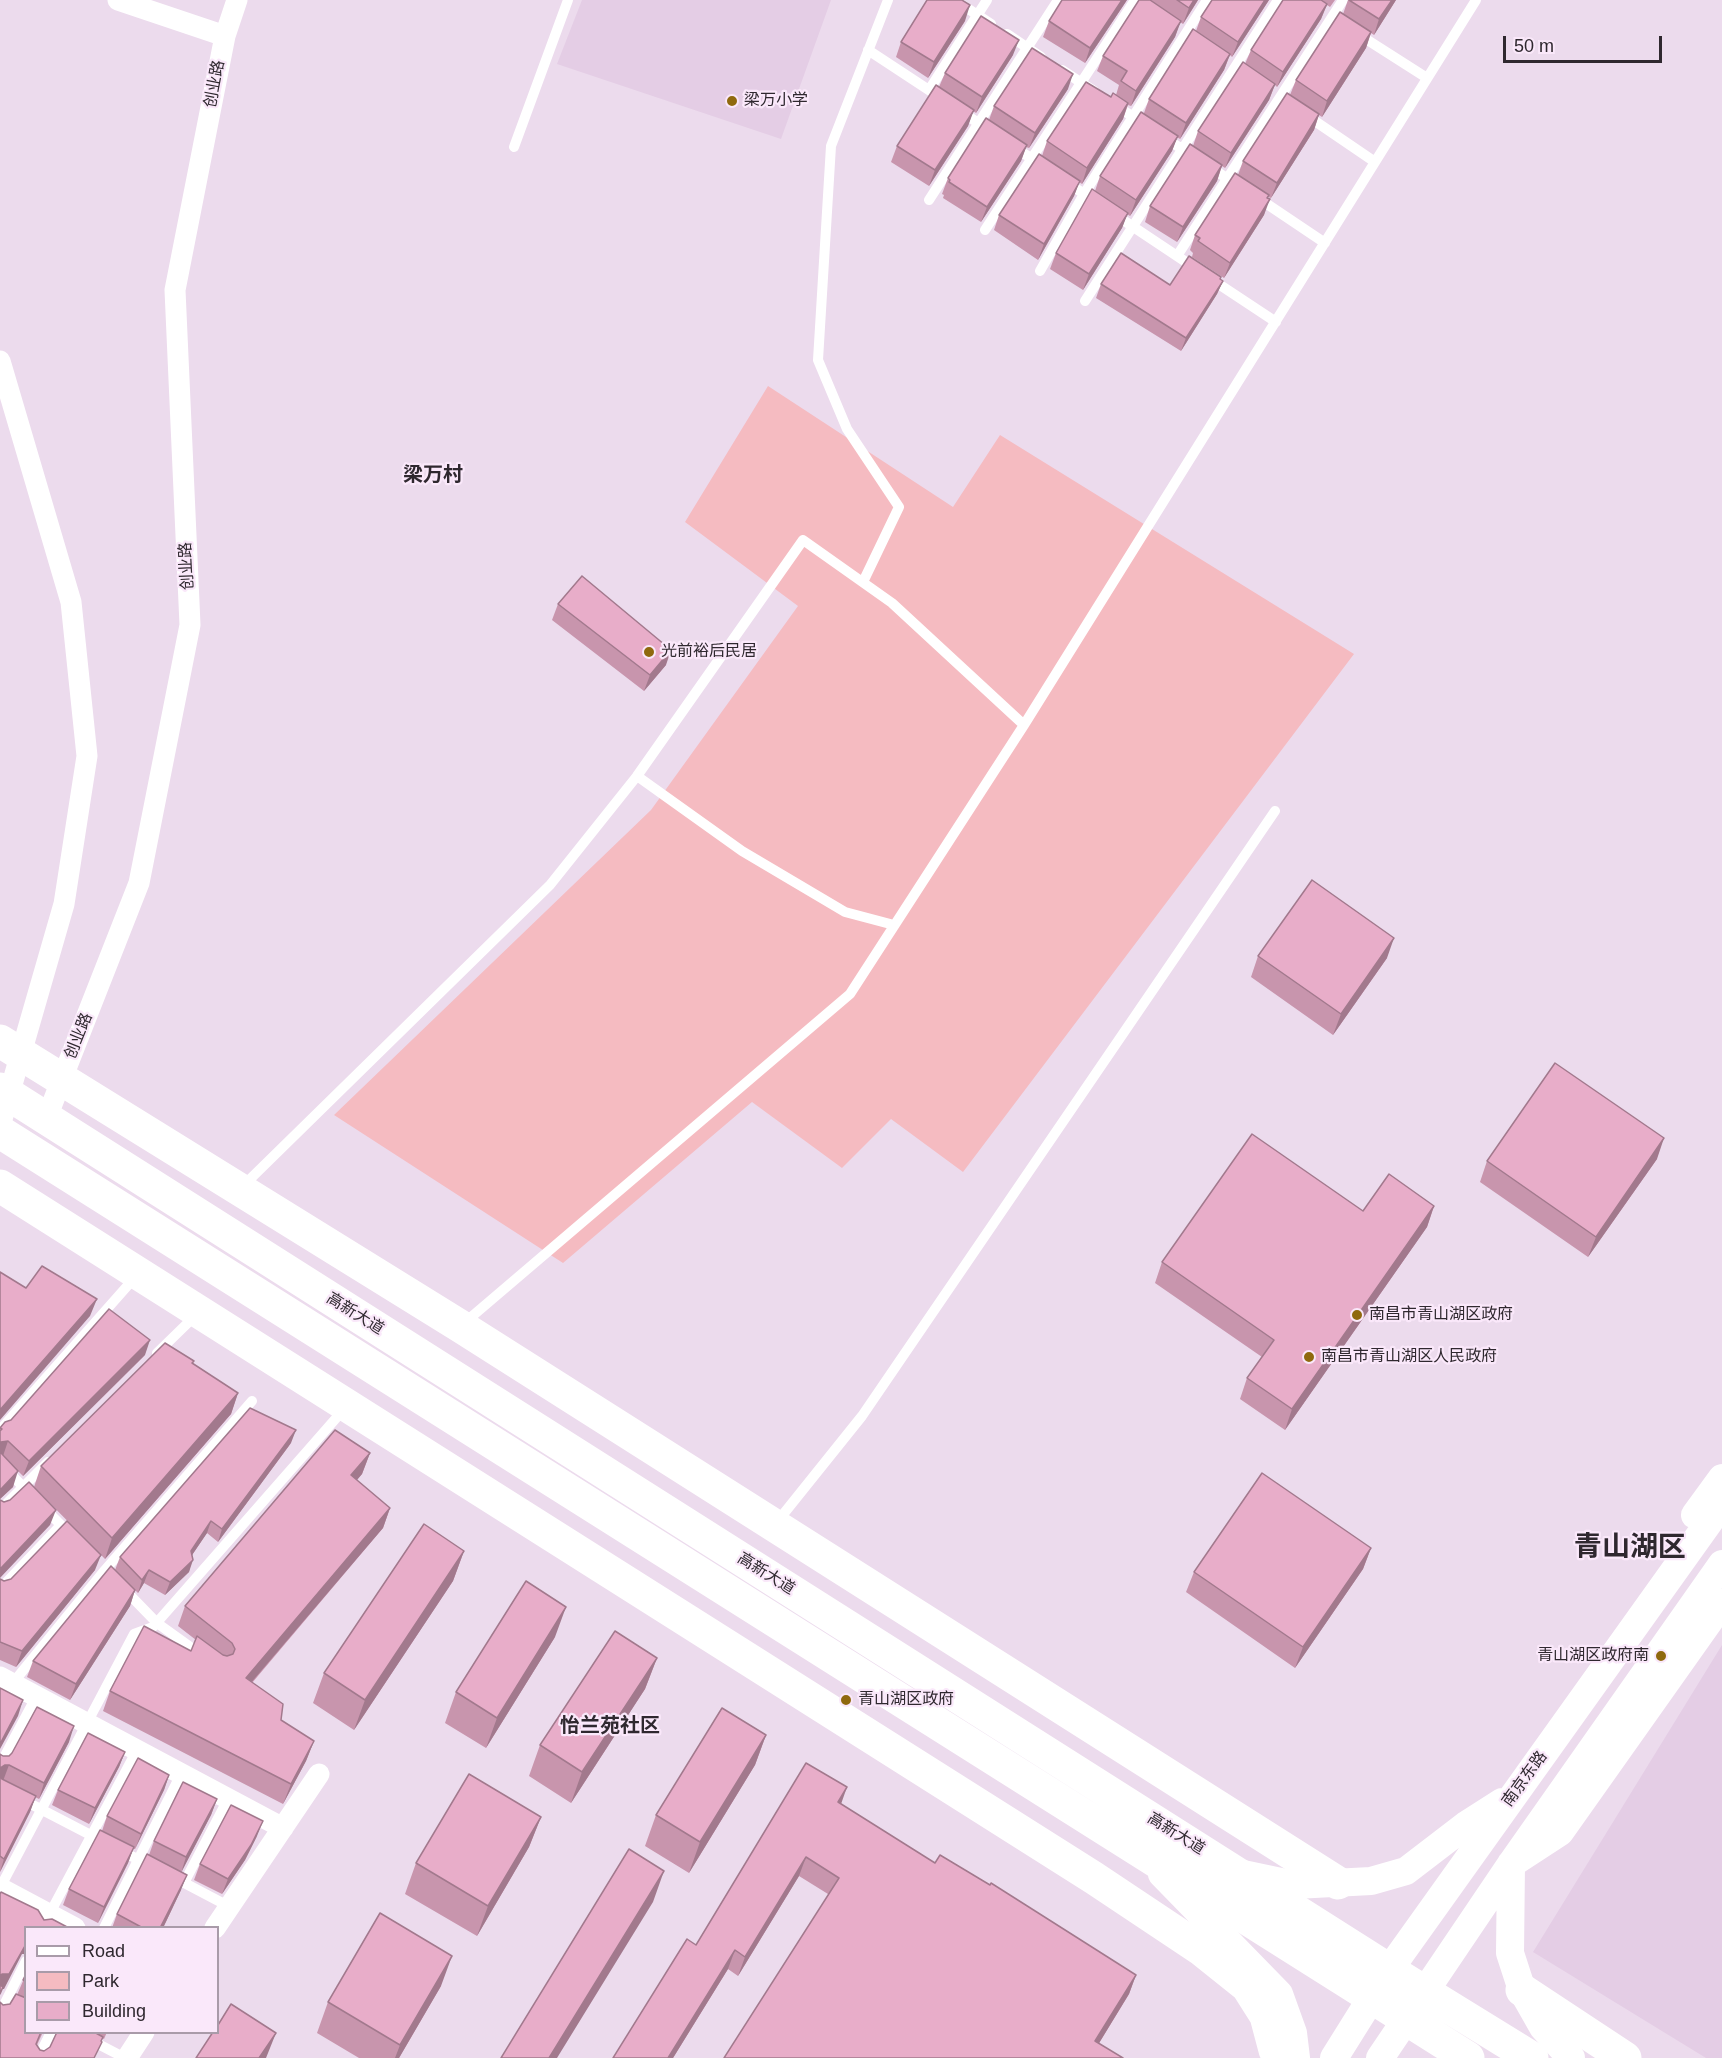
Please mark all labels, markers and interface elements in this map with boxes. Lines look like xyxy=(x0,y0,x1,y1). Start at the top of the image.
scale bar xyxy=(1506,24,1665,62)
text: 50 m xyxy=(1514,36,1554,56)
street label: 创业路 xyxy=(201,59,229,109)
place label: 梁万小学 xyxy=(744,91,808,111)
marker: 梁万小学 xyxy=(725,94,739,108)
district label: 梁万村 xyxy=(403,463,463,487)
street label: 创业路 xyxy=(176,542,198,590)
place label: 光前裕后民居 xyxy=(661,642,757,662)
marker: 光前裕后民居 xyxy=(642,645,656,659)
street label: 创业路 xyxy=(61,1010,97,1062)
street label: 高新大道 xyxy=(323,1289,387,1339)
place label: 南昌市青山湖区政府 xyxy=(1369,1305,1513,1325)
marker: 南昌市青山湖区政府 xyxy=(1350,1308,1364,1322)
place label: 南昌市青山湖区人民政府 xyxy=(1321,1347,1497,1367)
marker: 南昌市青山湖区人民政府 xyxy=(1302,1350,1316,1364)
district label: 青山湖区 xyxy=(1574,1531,1686,1565)
street label: 高新大道 xyxy=(734,1549,798,1599)
place label: 青山湖区政府南 xyxy=(1537,1646,1649,1666)
marker: 青山湖区政府南 xyxy=(1654,1649,1668,1663)
place label: 青山湖区政府 xyxy=(858,1690,954,1710)
marker: 青山湖区政府 xyxy=(839,1693,853,1707)
district label: 怡兰苑社区 xyxy=(560,1714,660,1738)
street label: 南京东路 xyxy=(1498,1747,1552,1811)
street label: 高新大道 xyxy=(1144,1809,1208,1859)
legend xyxy=(24,1926,219,2034)
text: Road xyxy=(82,1941,125,1961)
text: Park xyxy=(82,1971,119,1991)
text: Building xyxy=(82,2001,146,2021)

